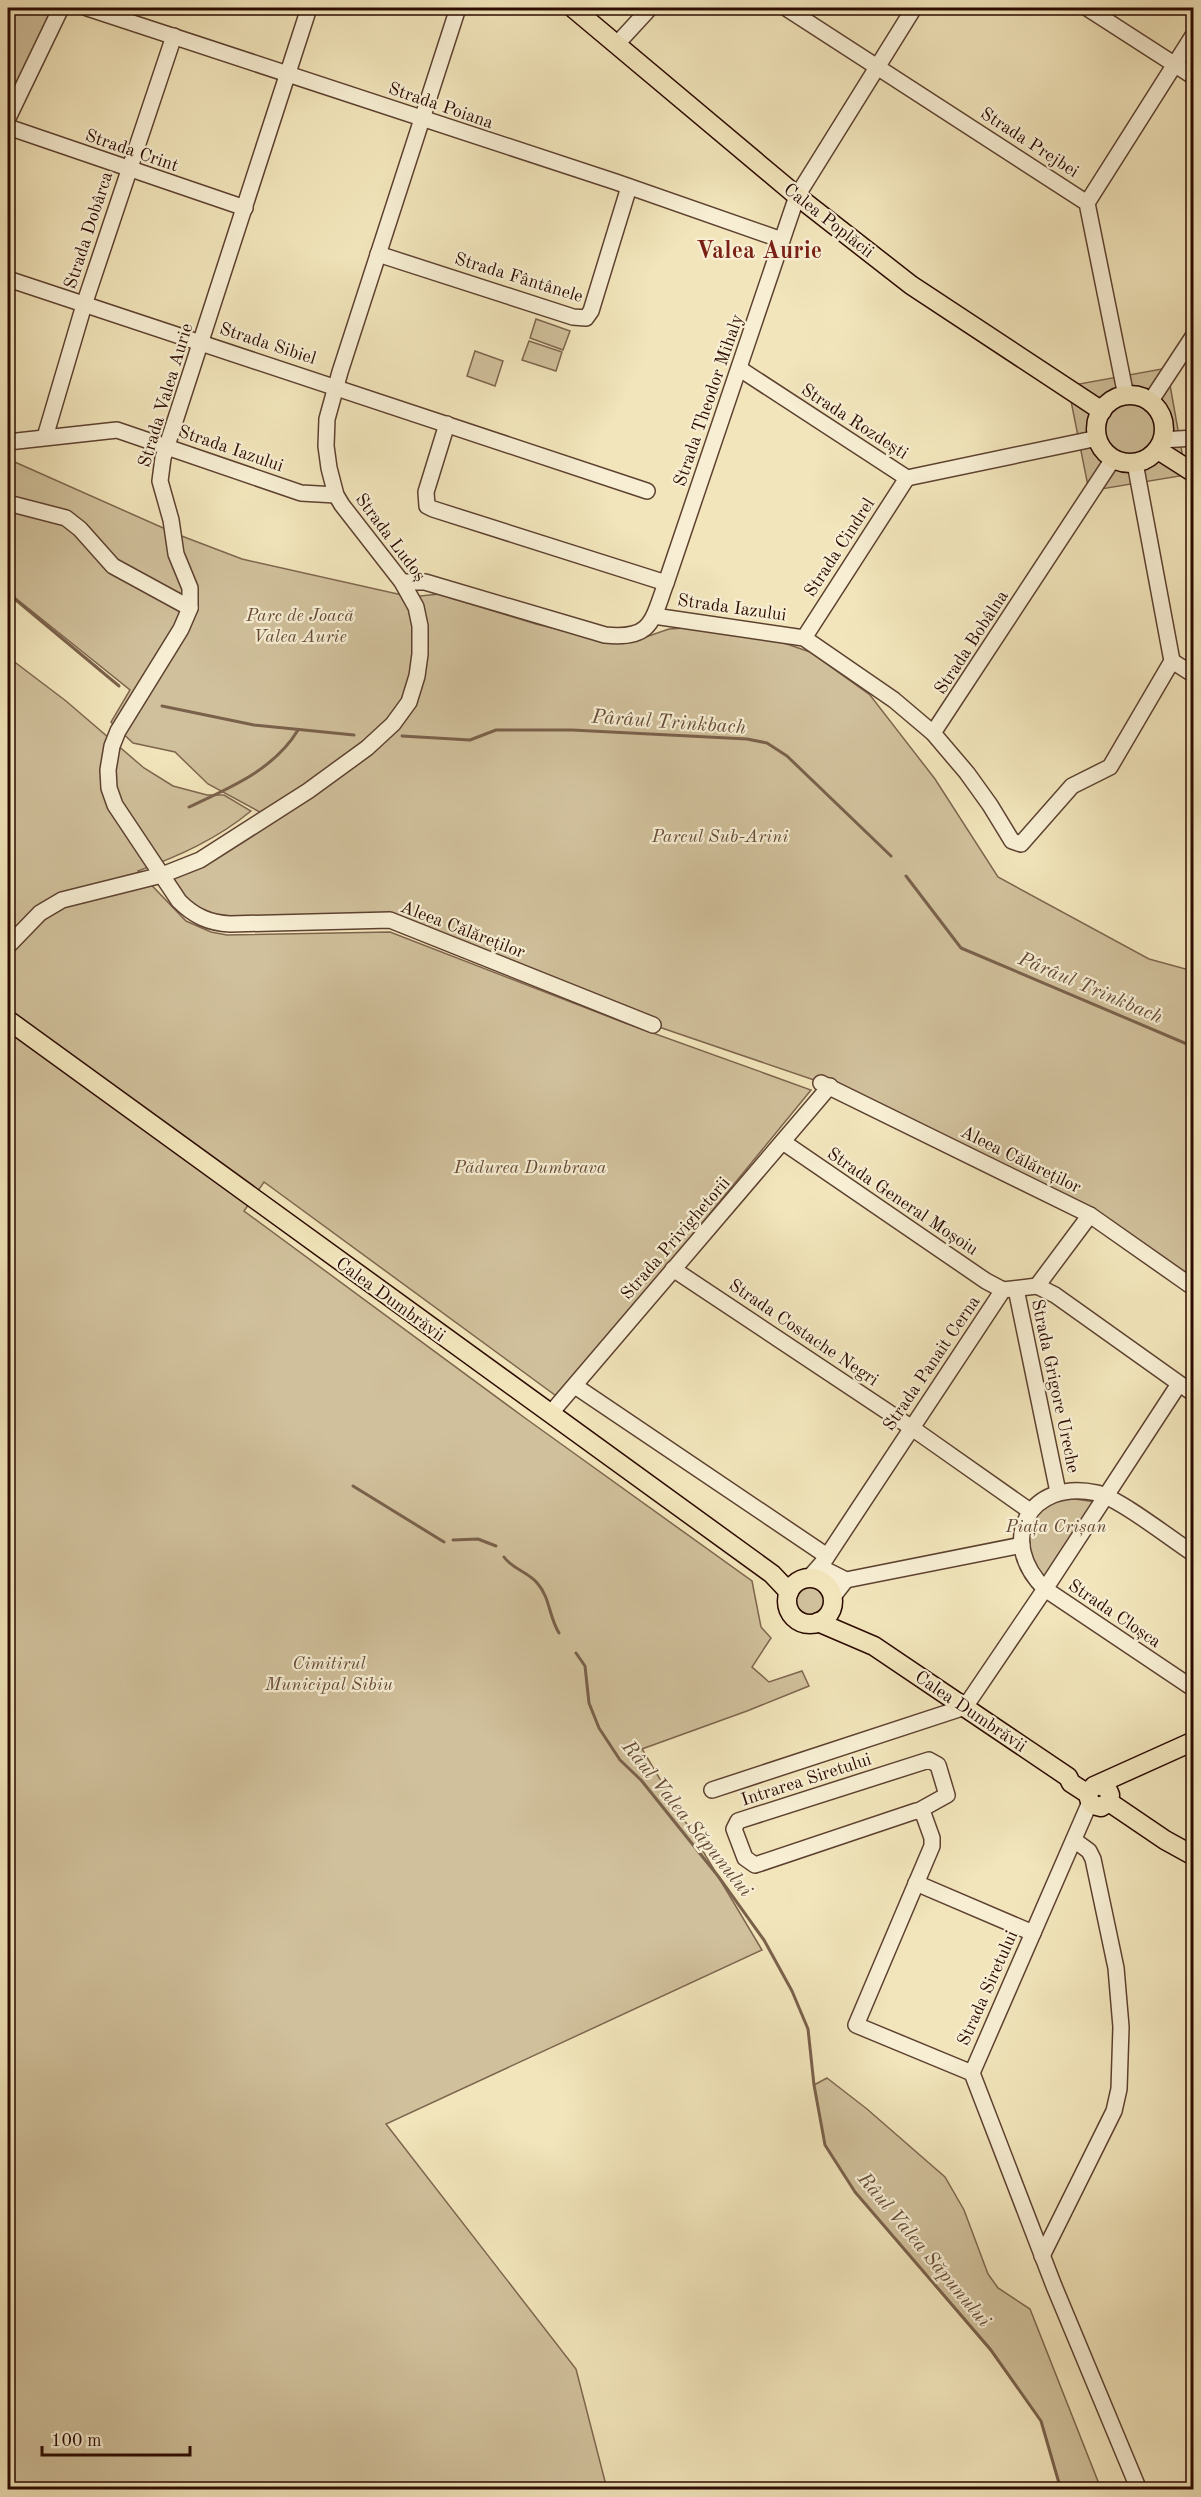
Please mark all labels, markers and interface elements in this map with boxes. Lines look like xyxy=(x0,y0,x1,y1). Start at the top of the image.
street label: Strada Poiana xyxy=(386,80,496,132)
street label: Strada Prejbei xyxy=(977,104,1082,181)
street label: Strada Crint xyxy=(83,127,181,175)
street label: Strada Dobârca xyxy=(62,169,116,291)
street label: Calea Poplăcii xyxy=(780,180,877,261)
district label: Valea Aurie xyxy=(696,240,822,264)
street label: Strada Fântânele xyxy=(452,250,585,306)
street label: Strada Theodor Mihaly xyxy=(671,312,747,489)
street label: Strada Sibiel xyxy=(217,320,318,368)
street label: Strada Valea Aurie xyxy=(136,321,196,469)
street label: Strada Rozdești xyxy=(797,381,911,464)
street label: Strada Iazului xyxy=(176,423,286,475)
street label: Strada Ludoș xyxy=(351,490,429,586)
street label: Strada Cindrel xyxy=(801,495,878,600)
street label: Strada Bobâlna xyxy=(932,587,1012,698)
street label: Strada Iazului xyxy=(676,591,788,625)
park label: Parc de Joacă Valea Aurie xyxy=(245,607,354,646)
water label: Pârâul Trinkbach xyxy=(590,708,747,738)
park label: Parcul Sub-Arini xyxy=(651,828,788,846)
street label: Aleea Călăreților xyxy=(398,898,528,963)
water label: Pârâul Trinkbach xyxy=(1014,949,1165,1028)
street label: Aleea Călăreților xyxy=(957,1123,1084,1198)
street label: Strada General Moșoiu xyxy=(823,1145,981,1260)
park label: Pădurea Dumbrava xyxy=(453,1159,607,1177)
street label: Strada Privighetorii xyxy=(618,1174,734,1303)
street label: Calea Dumbrăvii xyxy=(332,1254,448,1345)
street label: Strada Costache Negri xyxy=(725,1276,882,1390)
street label: Strada Panait Cerna xyxy=(880,1293,984,1434)
street label: Strada Grigore Ureche xyxy=(1028,1298,1082,1475)
park label: Piața Crișan xyxy=(1004,1518,1107,1537)
street label: Strada Cloșca xyxy=(1064,1576,1164,1652)
park label: Cimitirul Municipal Sibiu xyxy=(264,1655,393,1694)
street label: Calea Dumbrăvii xyxy=(911,1668,1030,1756)
water label: Râul Valea Săpunului xyxy=(617,1737,756,1901)
street label: Intrarea Siretului xyxy=(739,1750,874,1810)
street label: Strada Siretului xyxy=(954,1928,1021,2049)
water label: Râul Valea Săpunului xyxy=(853,2169,994,2331)
scale bar xyxy=(42,2419,190,2457)
text: 100 m xyxy=(51,2432,102,2450)

